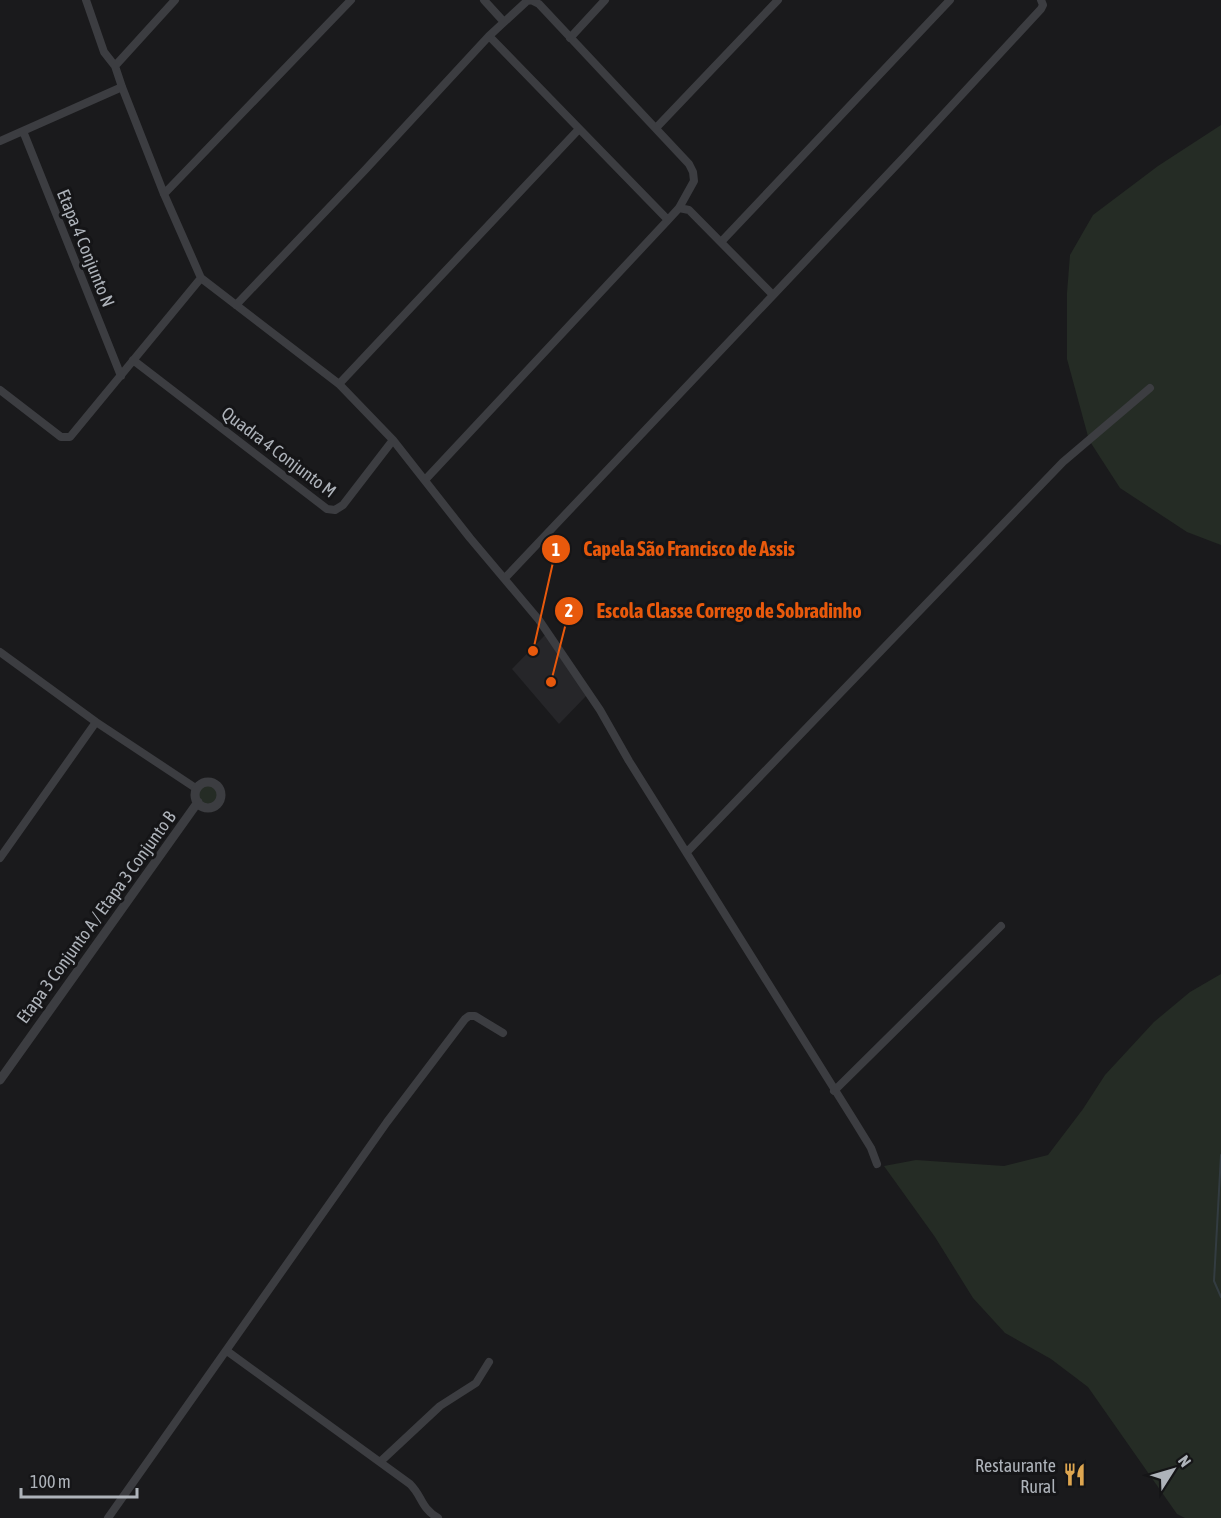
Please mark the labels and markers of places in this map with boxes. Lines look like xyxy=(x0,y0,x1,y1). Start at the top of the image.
callout: Capela São Francisco de Assis xyxy=(541,530,807,568)
callout: Escola Classe Corrego de Sobradinho xyxy=(554,592,873,630)
place label: Restaurante Rural xyxy=(975,1455,1056,1497)
restaurant icon: Restaurante Rural xyxy=(1061,1462,1087,1488)

